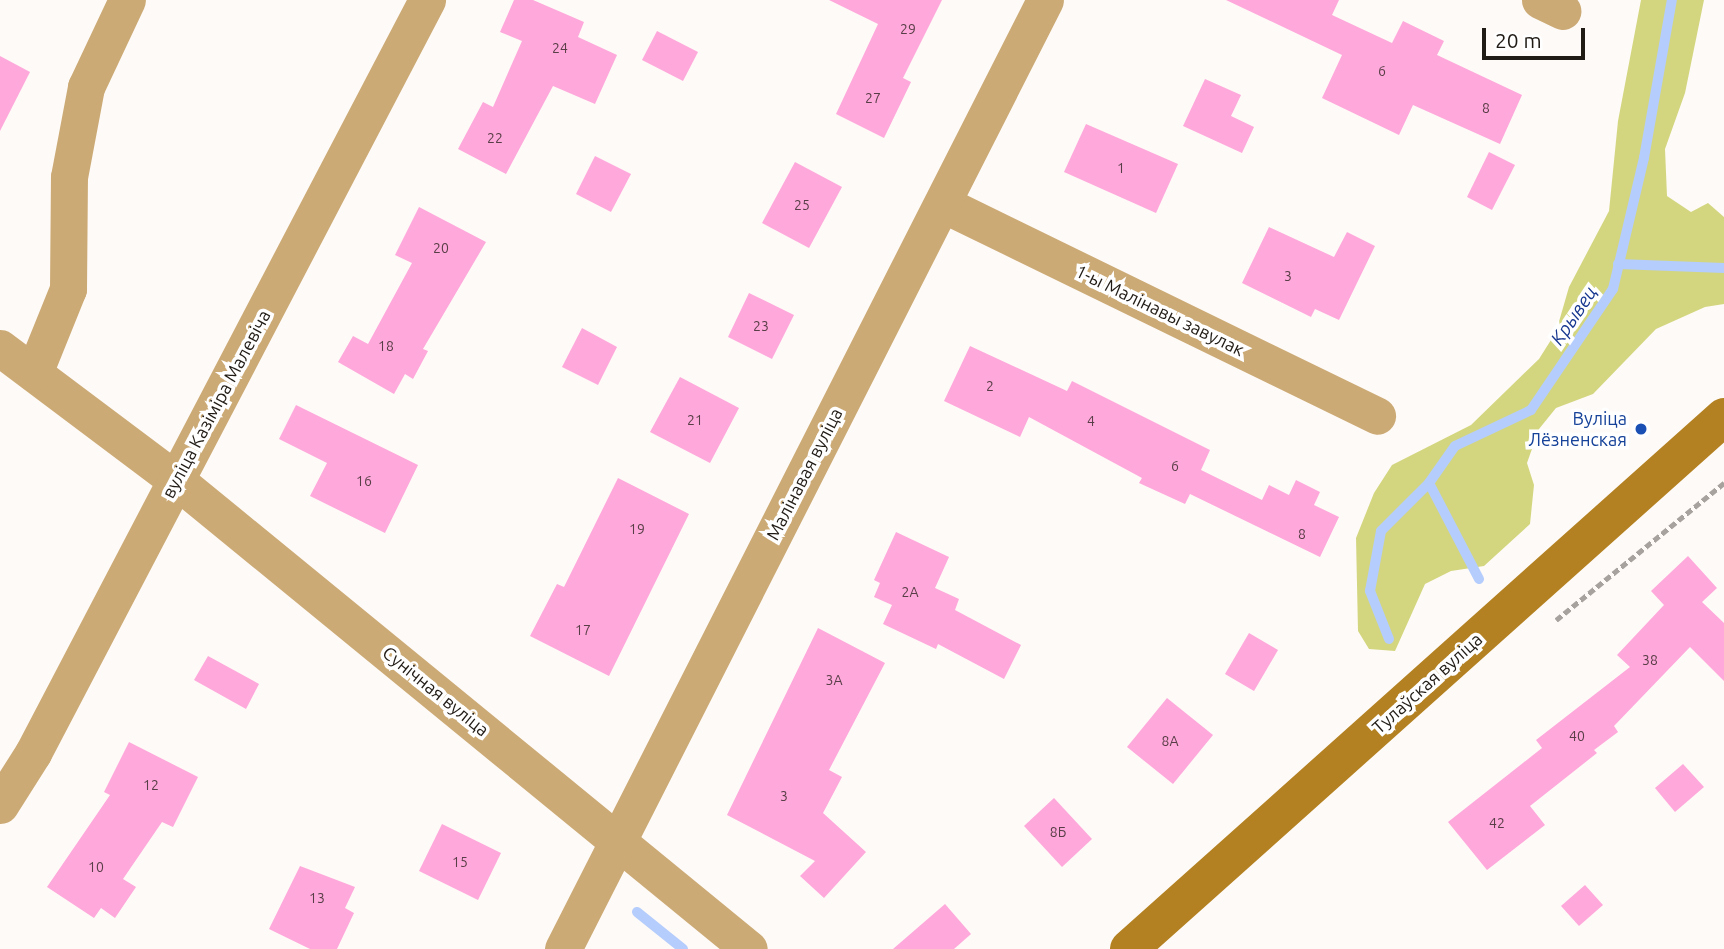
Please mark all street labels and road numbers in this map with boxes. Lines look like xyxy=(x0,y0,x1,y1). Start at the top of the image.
street label: 1-ы Малінавы завулак xyxy=(1072,260,1248,360)
street label: вуліца Казіміра Малевіча xyxy=(157,306,275,502)
street label: Малінавая вуліца xyxy=(761,404,847,544)
street label: Тулаўская вуліца xyxy=(1368,628,1486,738)
street label: Сунічная вуліца xyxy=(378,642,494,740)

